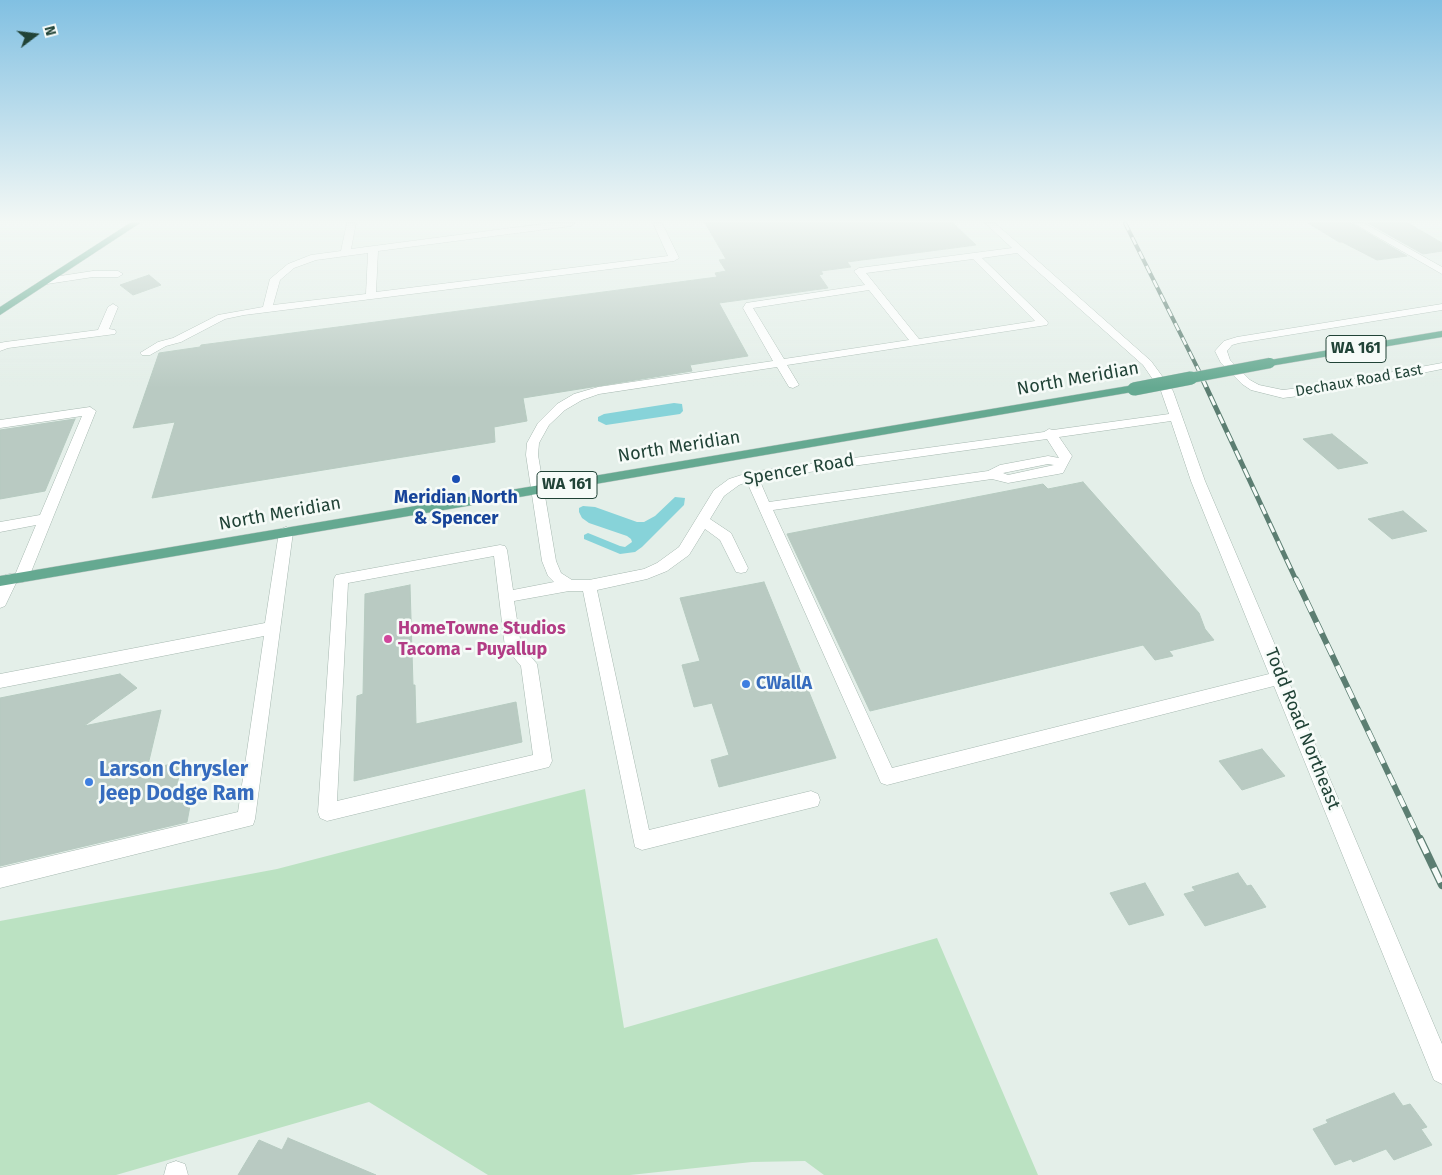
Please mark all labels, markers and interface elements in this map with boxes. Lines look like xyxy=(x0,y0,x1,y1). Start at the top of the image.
north arrow xyxy=(10,10,60,60)
text: N xyxy=(41,24,59,38)
road number: WA 161 xyxy=(1326,336,1386,362)
street label: North Meridian xyxy=(1015,358,1141,400)
street label: Dechaux Road East xyxy=(1294,361,1424,401)
street label: North Meridian xyxy=(616,427,742,467)
street label: Spencer Road xyxy=(742,450,856,490)
road number: WA 161 xyxy=(537,472,597,498)
marker: Meridian North & Spencer xyxy=(450,473,462,485)
place label: Meridian North & Spencer xyxy=(394,487,518,530)
street label: North Meridian xyxy=(217,493,343,535)
place label: HomeTowne Studios Tacoma - Puyallup xyxy=(398,618,566,660)
marker: HomeTowne Studios Tacoma - Puyallup xyxy=(382,633,394,645)
street label: Todd Road Northeast xyxy=(1260,645,1344,813)
place label: CWallA xyxy=(756,673,812,695)
marker: CWallA xyxy=(740,678,752,690)
place label: Larson Chrysler Jeep Dodge Ram xyxy=(99,757,255,807)
marker: Larson Chrysler Jeep Dodge Ram xyxy=(83,776,95,788)

